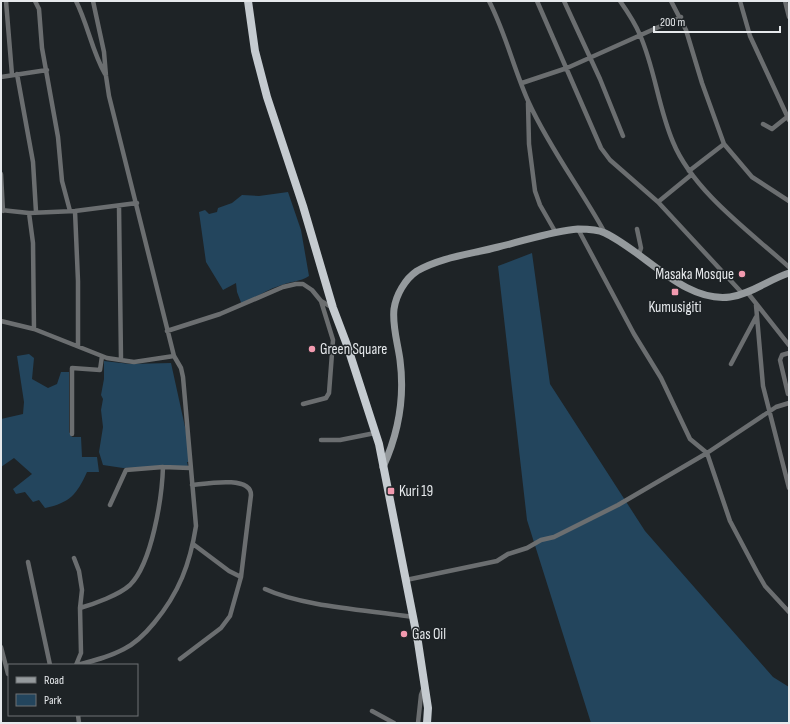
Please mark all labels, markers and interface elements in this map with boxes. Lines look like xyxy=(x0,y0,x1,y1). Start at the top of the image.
scale bar xyxy=(654,8,780,34)
text: 200 m xyxy=(660,15,686,30)
place label: Masaka Mosque xyxy=(655,265,734,284)
marker: Masaka Mosque xyxy=(737,269,747,279)
marker: Kumusigiti xyxy=(670,287,680,297)
place label: Kumusigiti xyxy=(648,298,702,317)
place label: Green Square xyxy=(320,340,387,359)
marker: Green Square xyxy=(307,344,317,354)
place label: Kuri 19 xyxy=(399,482,433,501)
marker: Kuri 19 xyxy=(386,486,396,496)
place label: Gas Oil xyxy=(412,625,446,644)
marker: Gas Oil xyxy=(399,629,409,639)
legend xyxy=(8,664,138,716)
text: Road xyxy=(44,673,64,688)
text: Park xyxy=(44,693,62,708)

